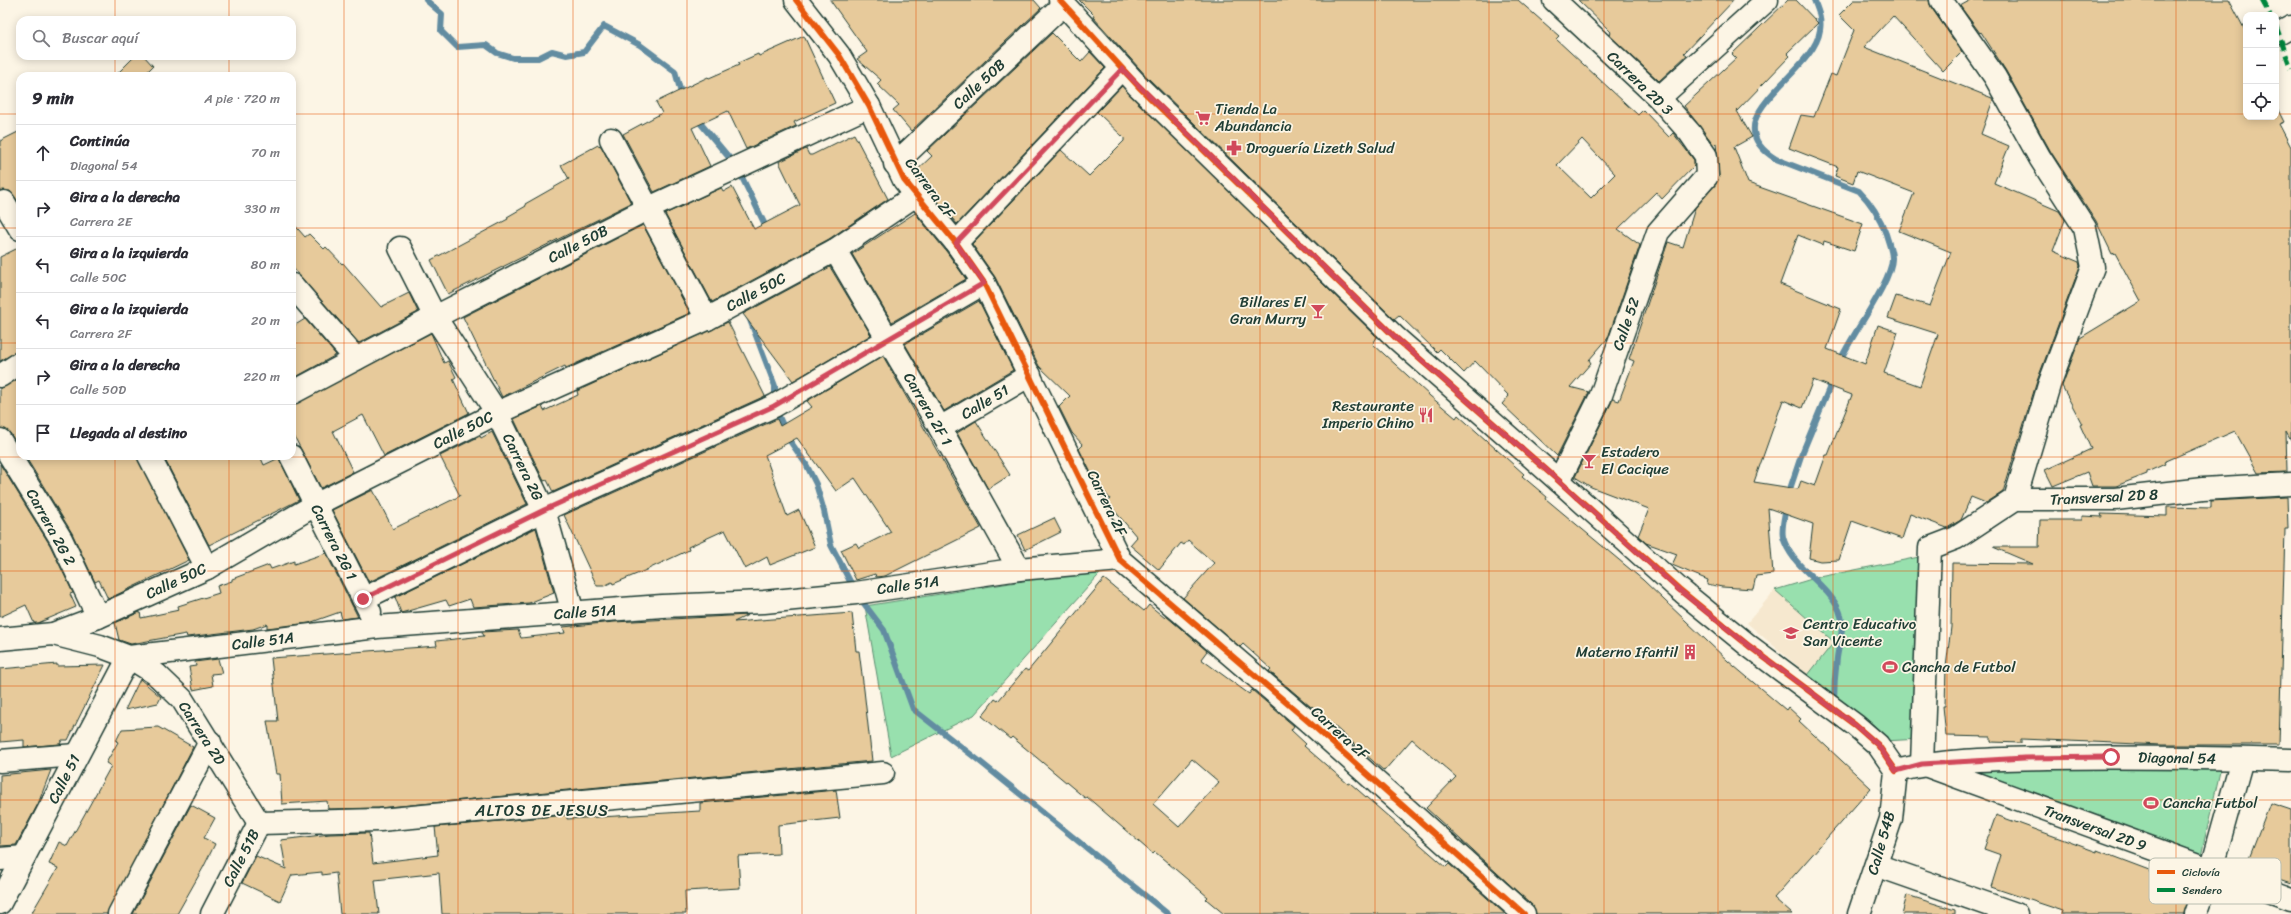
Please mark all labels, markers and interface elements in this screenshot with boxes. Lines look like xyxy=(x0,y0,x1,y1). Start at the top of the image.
map controls xyxy=(2243,12,2279,120)
button: + xyxy=(2243,12,2279,48)
search box xyxy=(16,16,296,60)
text: Buscar aquí xyxy=(62,25,139,51)
icon: search xyxy=(30,27,52,49)
street label: Carrera 2D 3 xyxy=(1601,44,1679,122)
button: − xyxy=(2243,48,2279,84)
street label: Calle 50B xyxy=(946,52,1012,116)
text: 9 min xyxy=(32,83,74,113)
button: locate xyxy=(2243,84,2279,120)
text: A pie · 720 m xyxy=(204,87,280,110)
place label: Tienda La Abundancia xyxy=(1214,96,1292,139)
supermarket icon: Tienda La Abundancia xyxy=(1194,109,1212,127)
text: Continúa xyxy=(70,128,129,154)
place label: Droguería Lizeth Salud xyxy=(1246,135,1395,161)
pharmacy icon: Droguería Lizeth Salud xyxy=(1225,139,1243,157)
text: 70 m xyxy=(251,141,280,164)
icon: ahead xyxy=(32,142,54,164)
street label: Carrera 2F xyxy=(898,152,962,225)
text: Diagonal 54 xyxy=(70,154,138,177)
text: Gira a la derecha xyxy=(70,184,180,210)
text: 330 m xyxy=(244,197,280,220)
icon: right xyxy=(32,198,54,220)
text: Carrera 2E xyxy=(70,210,132,233)
street label: Calle 50B xyxy=(543,217,613,270)
text: Gira a la izquierda xyxy=(70,240,188,266)
text: 80 m xyxy=(251,253,280,276)
icon: left xyxy=(32,254,54,276)
street label: Calle 50C xyxy=(721,265,791,319)
text: Calle 50C xyxy=(70,266,126,289)
place label: Billares El Gran Murry xyxy=(1230,289,1307,332)
street label: Calle 52 xyxy=(1605,294,1647,354)
text: Gira a la izquierda xyxy=(70,296,188,322)
bar icon: Billares El Gran Murry xyxy=(1309,302,1327,320)
text: 20 m xyxy=(251,309,280,332)
icon: left xyxy=(32,310,54,332)
text: Carrera 2F xyxy=(70,322,132,345)
text: Gira a la derecha xyxy=(70,352,180,378)
text: 220 m xyxy=(243,365,280,388)
icon: right xyxy=(32,366,54,388)
street label: Carrera 2F 1 xyxy=(896,367,960,451)
street label: Calle 51 xyxy=(956,377,1014,427)
text: Calle 50D xyxy=(70,378,126,401)
place label: Restaurante Imperio Chino xyxy=(1321,393,1414,436)
street label: Calle 50C xyxy=(428,403,498,456)
restaurant icon: Restaurante Imperio Chino xyxy=(1417,406,1435,424)
text: Llegada al destino xyxy=(70,420,187,446)
icon: arrive xyxy=(32,422,54,444)
street label: Carrera 2G xyxy=(495,429,551,506)
place label: Estadero El Cacique xyxy=(1601,439,1669,482)
bar icon: Estadero El Cacique xyxy=(1580,452,1598,470)
street label: Carrera 2F xyxy=(1080,465,1135,541)
street label: Transversal 2D 8 xyxy=(2049,481,2159,513)
street label: Carrera 2G 2 xyxy=(19,484,83,571)
street label: Carrera 2G 1 xyxy=(304,499,364,585)
street label: Calle 50C xyxy=(141,555,212,607)
street label: Calle 51A xyxy=(875,568,941,602)
route end xyxy=(354,590,372,608)
street label: Calle 51A xyxy=(553,597,617,627)
place label: Centro Educativo San Vicente xyxy=(1803,611,1917,654)
street label: Calle 51A xyxy=(230,624,296,658)
school or university icon: Centro Educativo San Vicente xyxy=(1782,624,1800,642)
place label: Materno Ifantil xyxy=(1576,639,1679,665)
building icon: Materno Ifantil xyxy=(1681,643,1699,661)
place label: Cancha de Futbol xyxy=(1902,654,2016,680)
sports icon: Cancha de Futbol xyxy=(1881,658,1899,676)
street label: Carrera 2D xyxy=(171,696,233,770)
street label: Carrera 2F xyxy=(1305,699,1376,767)
street label: Diagonal 54 xyxy=(2138,744,2216,772)
route start xyxy=(2102,748,2120,766)
street label: Calle 51 xyxy=(40,750,88,808)
place label: Cancha Futbol xyxy=(2163,790,2258,816)
sports icon: Cancha Futbol xyxy=(2142,794,2160,812)
district label: ALTOS DE JESUS xyxy=(474,796,609,825)
street label: Transversal 2D 9 xyxy=(2040,797,2150,859)
street label: Calle 54B xyxy=(1860,808,1903,878)
street label: Calle 51B xyxy=(215,824,267,892)
legend xyxy=(2149,858,2281,904)
text: Ciclovía xyxy=(2182,863,2220,882)
text: Sendero xyxy=(2182,881,2222,900)

